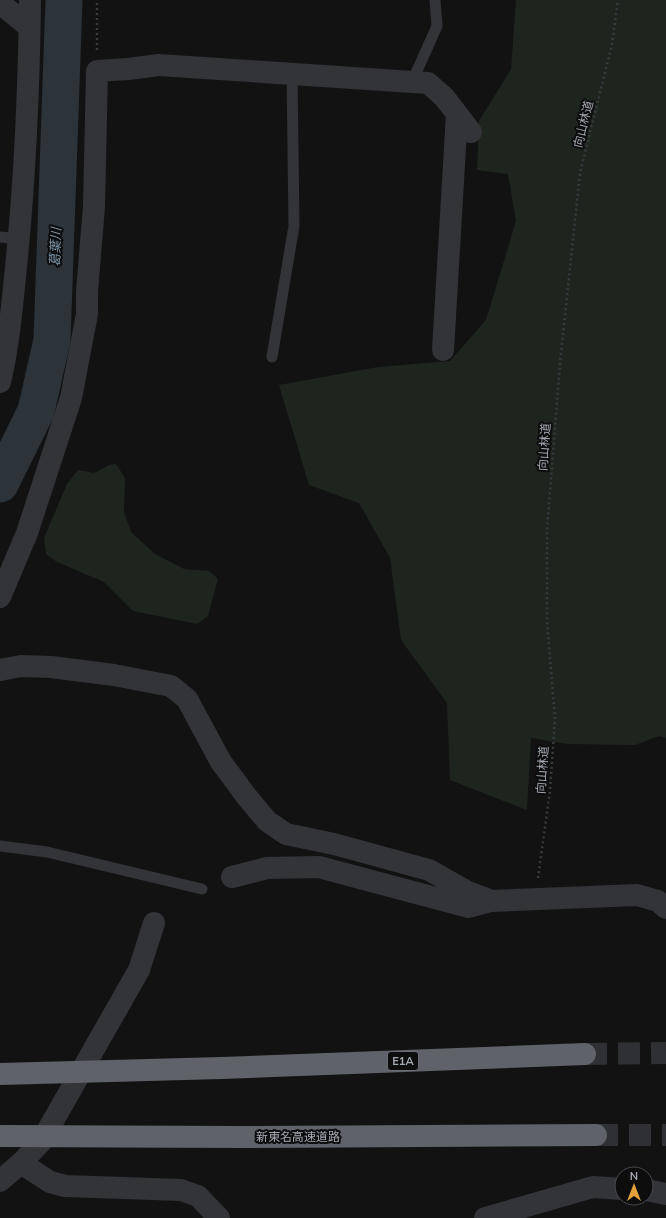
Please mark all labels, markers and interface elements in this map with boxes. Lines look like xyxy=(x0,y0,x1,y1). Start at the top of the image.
street label: 向山林道 xyxy=(570,99,596,149)
water label: 葛葉川 xyxy=(46,225,64,267)
street label: 向山林道 xyxy=(535,423,553,471)
street label: 向山林道 xyxy=(533,746,551,794)
road number: E1A xyxy=(388,1052,418,1070)
street label: 新東名高速道路 xyxy=(256,1129,340,1144)
north arrow xyxy=(614,1166,654,1206)
text: N xyxy=(630,1169,638,1183)

